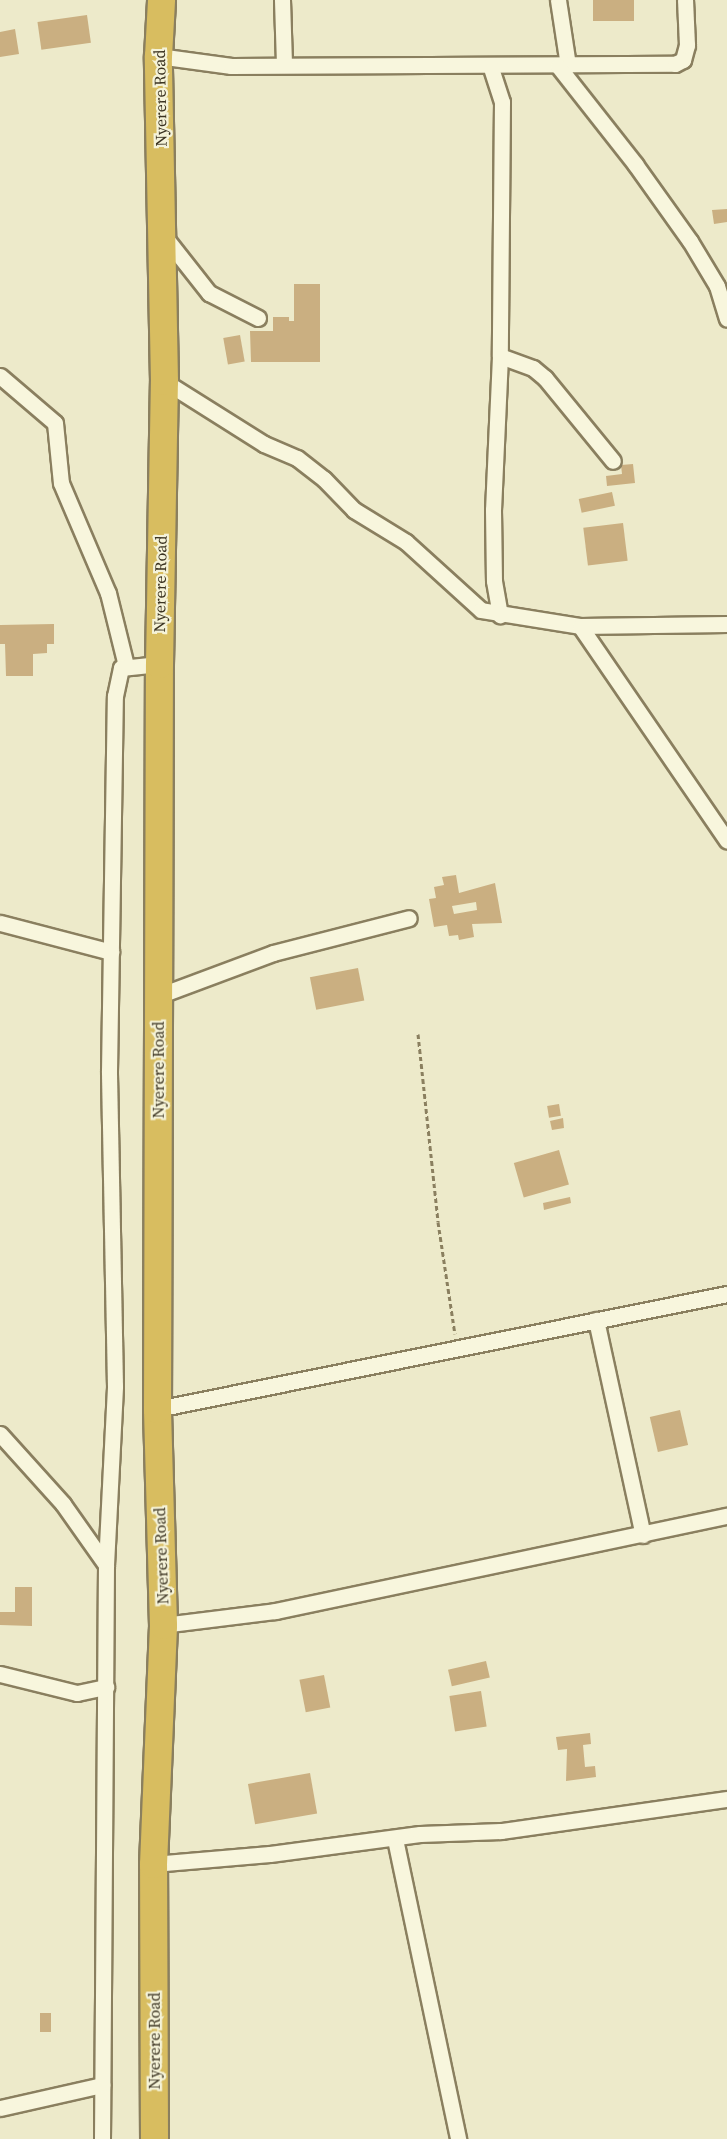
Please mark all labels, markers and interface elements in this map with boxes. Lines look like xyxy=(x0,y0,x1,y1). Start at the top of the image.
street label: Nyerere Road xyxy=(150,49,170,147)
street label: Nyerere Road xyxy=(150,535,170,633)
street label: Nyerere Road xyxy=(148,1022,168,1118)
street label: Nyerere Road xyxy=(150,1507,172,1605)
street label: Nyerere Road xyxy=(144,1993,164,2089)

